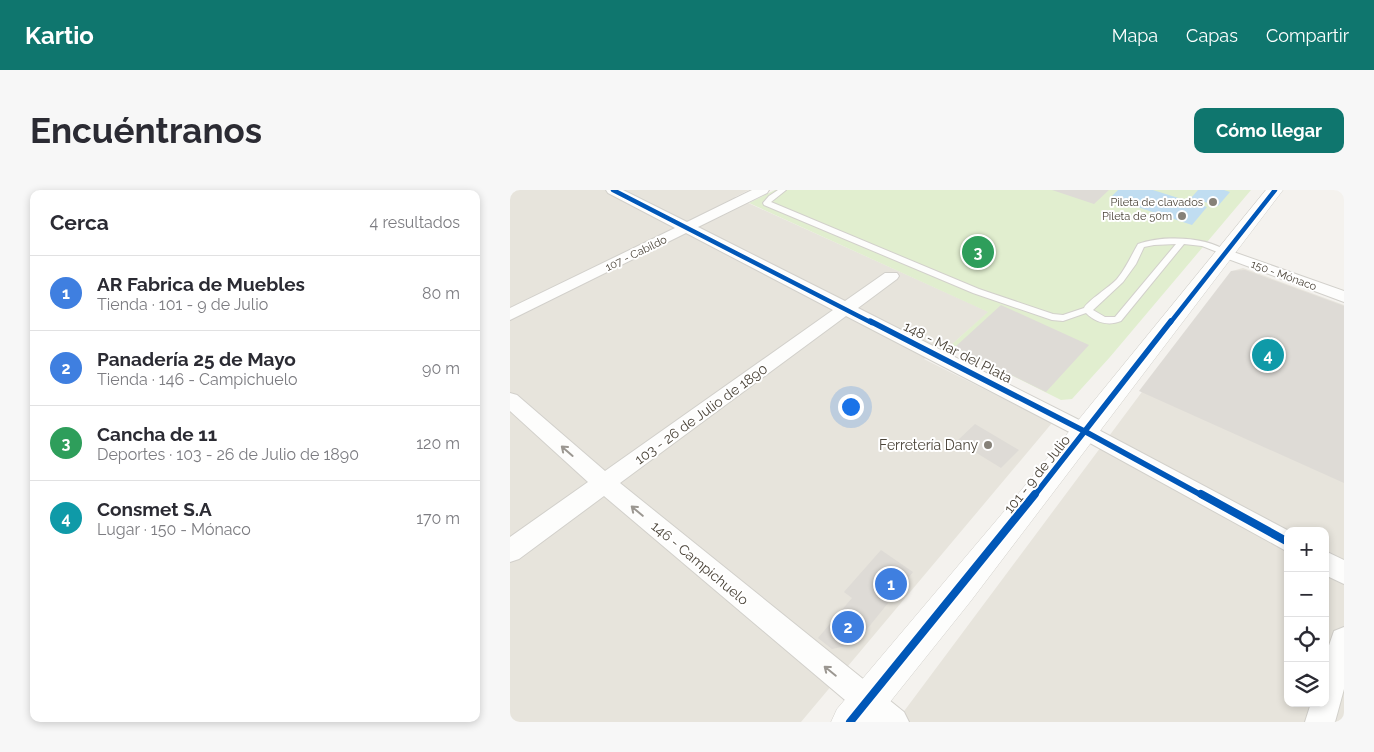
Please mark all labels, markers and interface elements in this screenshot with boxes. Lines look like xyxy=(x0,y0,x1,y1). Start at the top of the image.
text: Kartio xyxy=(25,21,94,50)
text: Mapa xyxy=(1112,25,1158,46)
text: Capas xyxy=(1186,25,1238,46)
text: Compartir xyxy=(1266,25,1349,46)
button: Cómo llegar xyxy=(1194,108,1344,153)
text: Encuéntranos xyxy=(30,110,262,151)
place label: Pileta de clavados xyxy=(1111,196,1203,209)
marker: Pileta de clavados xyxy=(1207,196,1219,208)
text: Cerca xyxy=(50,210,109,235)
place label: Pileta de 50m xyxy=(1102,210,1172,223)
marker: Pileta de 50m xyxy=(1176,210,1188,222)
text: 4 resultados xyxy=(370,213,460,232)
street label: 107 - Cabildo xyxy=(603,233,669,274)
pin: 3 xyxy=(962,233,994,271)
street label: 150 - Mónaco xyxy=(1249,258,1319,293)
text: AR Fabrica de Muebles xyxy=(97,273,305,295)
text: 1 xyxy=(62,284,70,303)
text: 80 m xyxy=(422,284,460,303)
text: Tienda · 101 - 9 de Julio xyxy=(97,295,268,314)
street label: 148 - Mar del Plata xyxy=(901,318,1015,386)
pin: 4 xyxy=(1252,336,1284,374)
text: Panadería 25 de Mayo xyxy=(97,348,296,370)
text: 2 xyxy=(61,359,71,378)
text: 90 m xyxy=(422,359,460,378)
street label: 103 - 26 de Julio de 1890 xyxy=(632,361,770,467)
text: Tienda · 146 - Campichuelo xyxy=(97,370,298,389)
your location xyxy=(838,394,864,420)
text: Cancha de 11 xyxy=(97,423,217,445)
street label: 101 - 9 de Julio xyxy=(1001,432,1073,516)
text: 3 xyxy=(62,434,70,453)
text: 120 m xyxy=(416,434,460,453)
place label: Ferretería Dany xyxy=(879,437,978,453)
marker: Ferretería Dany xyxy=(982,439,994,451)
text: Deportes · 103 - 26 de Julio de 1890 xyxy=(97,445,359,464)
one-way arrow xyxy=(561,445,574,457)
text: Consmet S.A xyxy=(97,498,212,520)
one-way arrow xyxy=(631,505,644,517)
text: 4 xyxy=(61,509,71,528)
text: 170 m xyxy=(416,509,460,528)
street label: 146 - Campichuelo xyxy=(648,518,752,608)
text: Lugar · 150 - Mónaco xyxy=(97,520,251,539)
map controls xyxy=(1284,527,1329,707)
button: + xyxy=(1284,527,1329,572)
pin: 1 xyxy=(875,565,907,603)
button: − xyxy=(1284,572,1329,617)
pin: 2 xyxy=(832,608,864,646)
button: locate xyxy=(1284,617,1329,662)
button: layers xyxy=(1284,662,1329,707)
one-way arrow xyxy=(824,665,837,676)

